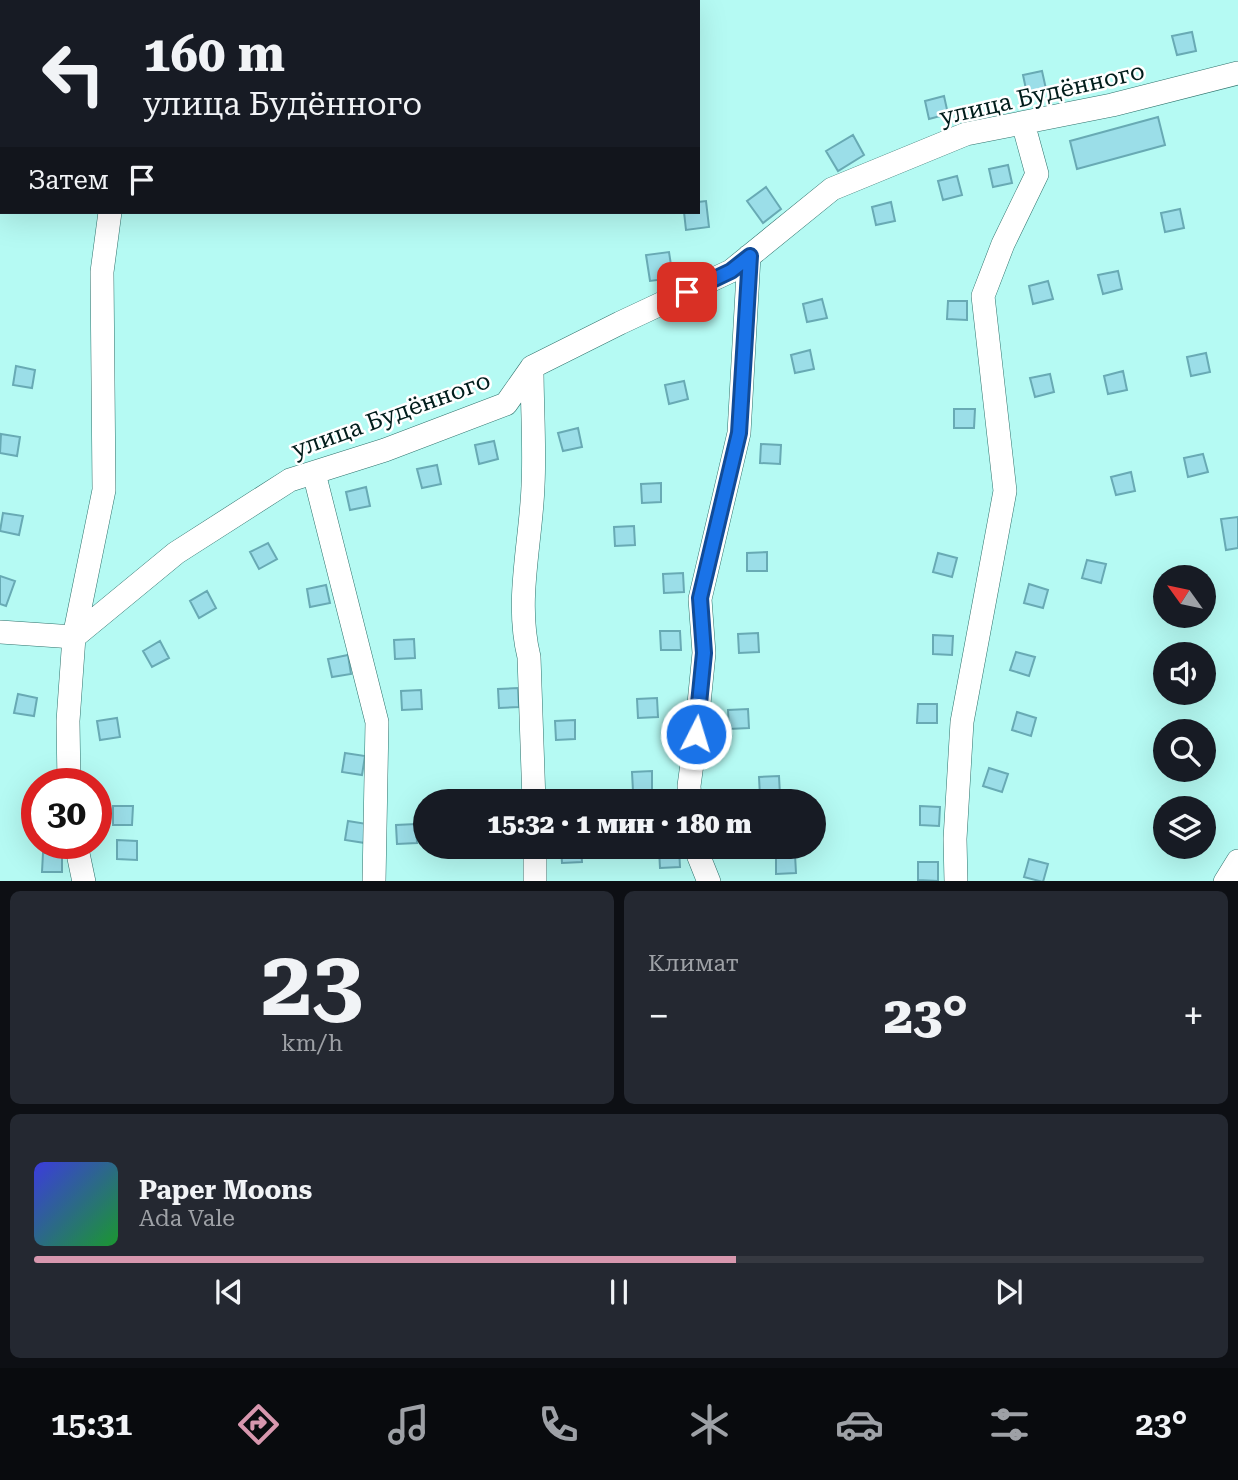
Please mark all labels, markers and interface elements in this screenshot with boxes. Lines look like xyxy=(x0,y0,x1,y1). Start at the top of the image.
text: 160 m xyxy=(143,26,285,83)
icon: left xyxy=(28,28,119,119)
street label: улица Будённого xyxy=(937,57,1147,131)
text: улица Будённого xyxy=(143,85,422,123)
icon: arrive xyxy=(123,161,161,199)
text: Затем xyxy=(28,165,109,195)
pin xyxy=(657,262,717,322)
icon: arrive xyxy=(668,273,706,311)
street label: улица Будённого xyxy=(288,366,494,464)
north arrow xyxy=(1153,565,1216,628)
map controls xyxy=(1153,565,1216,859)
button: sound xyxy=(1153,642,1216,705)
position arrow xyxy=(659,697,733,771)
button: search xyxy=(1153,719,1216,782)
speed limit sign: 30 xyxy=(21,768,112,859)
button: layers xyxy=(1153,796,1216,859)
text: 15:32 · 1 мин · 180 m xyxy=(487,809,752,839)
text: 23 xyxy=(261,931,363,1037)
text: Климат xyxy=(648,950,739,977)
text: 23° xyxy=(884,985,968,1046)
text: − xyxy=(648,994,669,1038)
text: + xyxy=(1183,994,1204,1038)
text: km/h xyxy=(281,1030,343,1057)
text: Paper Moons xyxy=(139,1175,312,1205)
text: Ada Vale xyxy=(139,1205,235,1232)
icon: previous xyxy=(210,1273,248,1311)
icon: pause xyxy=(600,1273,638,1311)
icon: next xyxy=(990,1273,1028,1311)
icon: directions xyxy=(234,1400,283,1449)
icon: music xyxy=(384,1400,433,1449)
icon: phone xyxy=(534,1400,583,1449)
icon: climate xyxy=(685,1400,734,1449)
icon: car xyxy=(835,1400,884,1449)
icon: filters xyxy=(985,1400,1034,1449)
text: 15:31 xyxy=(51,1405,132,1443)
text: 23° xyxy=(1136,1405,1187,1443)

